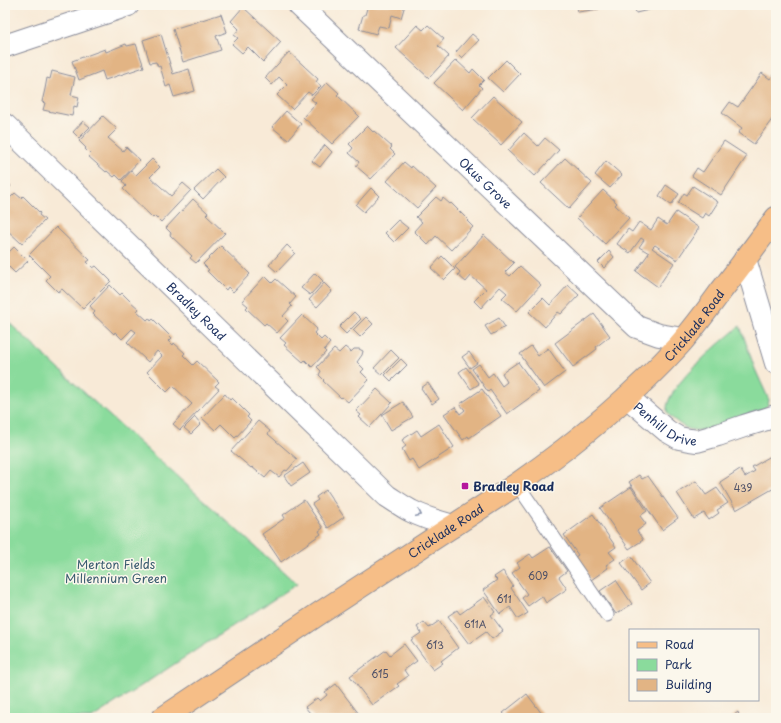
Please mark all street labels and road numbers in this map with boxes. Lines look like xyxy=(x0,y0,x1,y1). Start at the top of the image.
street label: Okus Grove xyxy=(455,153,516,213)
street label: Bradley Road xyxy=(163,278,231,344)
street label: Cricklade Road xyxy=(660,286,728,365)
street label: Penhill Drive xyxy=(630,398,698,450)
street label: Cricklade Road xyxy=(404,499,487,562)

